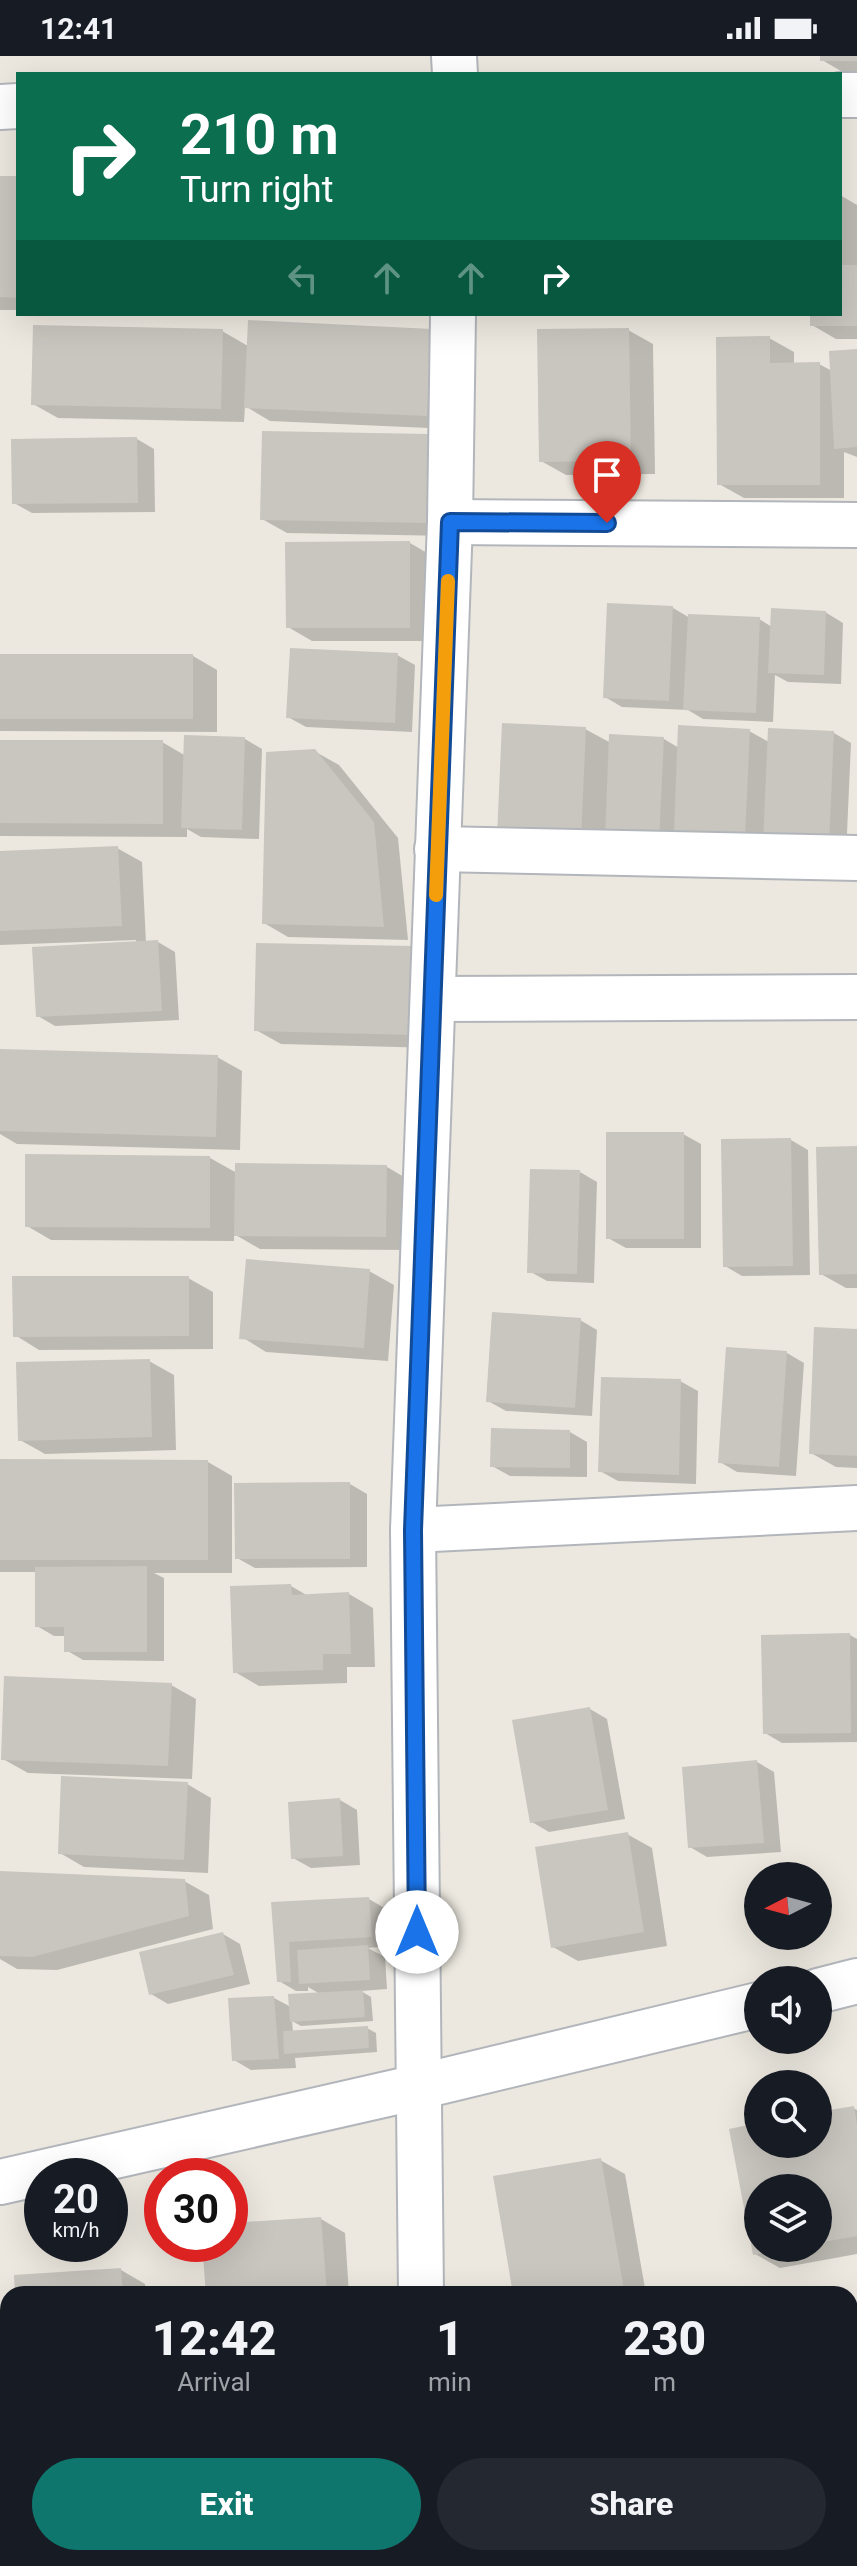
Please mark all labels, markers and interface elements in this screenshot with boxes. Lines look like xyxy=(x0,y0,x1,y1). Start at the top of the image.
text: 12:41 xyxy=(40,11,117,46)
text: 210 m xyxy=(180,102,339,168)
icon: right xyxy=(48,104,152,208)
text: Turn right xyxy=(180,169,333,211)
icon: left xyxy=(281,256,325,300)
icon: ahead xyxy=(365,256,409,300)
icon: ahead xyxy=(449,256,493,300)
icon: right xyxy=(533,256,577,300)
pin xyxy=(573,441,641,523)
icon: arrive xyxy=(585,453,629,497)
north arrow xyxy=(744,1862,832,1950)
map controls xyxy=(744,1862,832,2262)
position arrow xyxy=(375,1890,459,1974)
button: sound xyxy=(744,1966,832,2054)
button: search xyxy=(744,2070,832,2158)
speed limit sign: 30 xyxy=(144,2158,248,2262)
button: layers xyxy=(744,2174,832,2262)
text: 20 xyxy=(53,2176,99,2223)
text: km/h xyxy=(53,2218,99,2242)
text: 12:42 xyxy=(152,2310,276,2367)
text: 1 xyxy=(436,2310,464,2367)
text: 230 xyxy=(623,2310,706,2367)
text: Arrival xyxy=(177,2367,251,2397)
text: min xyxy=(428,2367,472,2397)
text: m xyxy=(653,2367,676,2397)
button: Exit xyxy=(32,2458,421,2550)
button: Share xyxy=(437,2458,826,2550)

